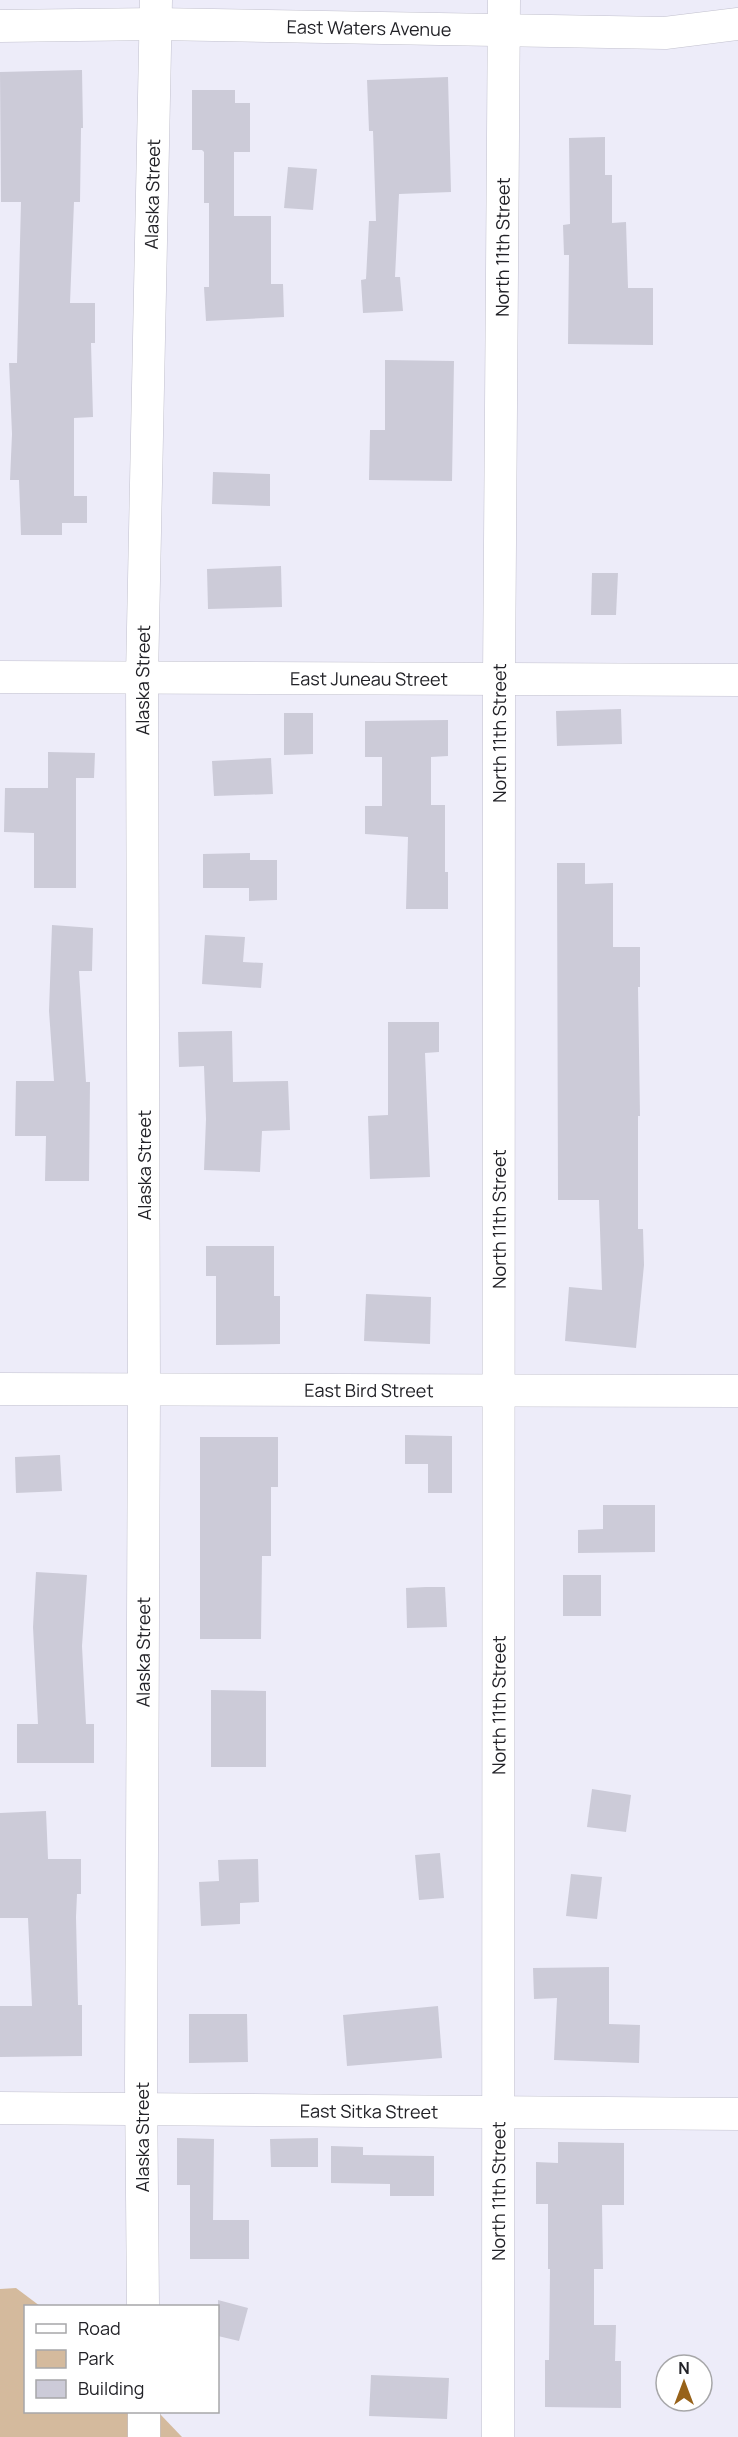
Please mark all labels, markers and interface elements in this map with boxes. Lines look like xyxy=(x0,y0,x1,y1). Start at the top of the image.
street label: East Waters Avenue xyxy=(286,14,452,41)
street label: Alaska Street xyxy=(139,139,165,250)
street label: North 11th Street xyxy=(490,177,515,317)
street label: Alaska Street xyxy=(130,625,155,735)
street label: North 11th Street xyxy=(487,663,511,803)
street label: East Juneau Street xyxy=(290,666,448,691)
street label: Alaska Street xyxy=(132,1110,156,1220)
street label: North 11th Street xyxy=(487,1149,511,1289)
street label: East Bird Street xyxy=(304,1378,434,1402)
street label: Alaska Street xyxy=(131,1597,155,1707)
street label: North 11th Street xyxy=(486,1635,510,1775)
street label: Alaska Street xyxy=(130,2082,154,2192)
street label: East Sitka Street xyxy=(300,2098,438,2124)
street label: North 11th Street xyxy=(486,2121,510,2261)
legend xyxy=(24,2305,219,2413)
text: Road xyxy=(78,2316,121,2340)
text: Park xyxy=(78,2346,115,2370)
north arrow xyxy=(654,2353,714,2413)
text: N xyxy=(678,2357,690,2379)
text: Building xyxy=(78,2376,144,2400)

